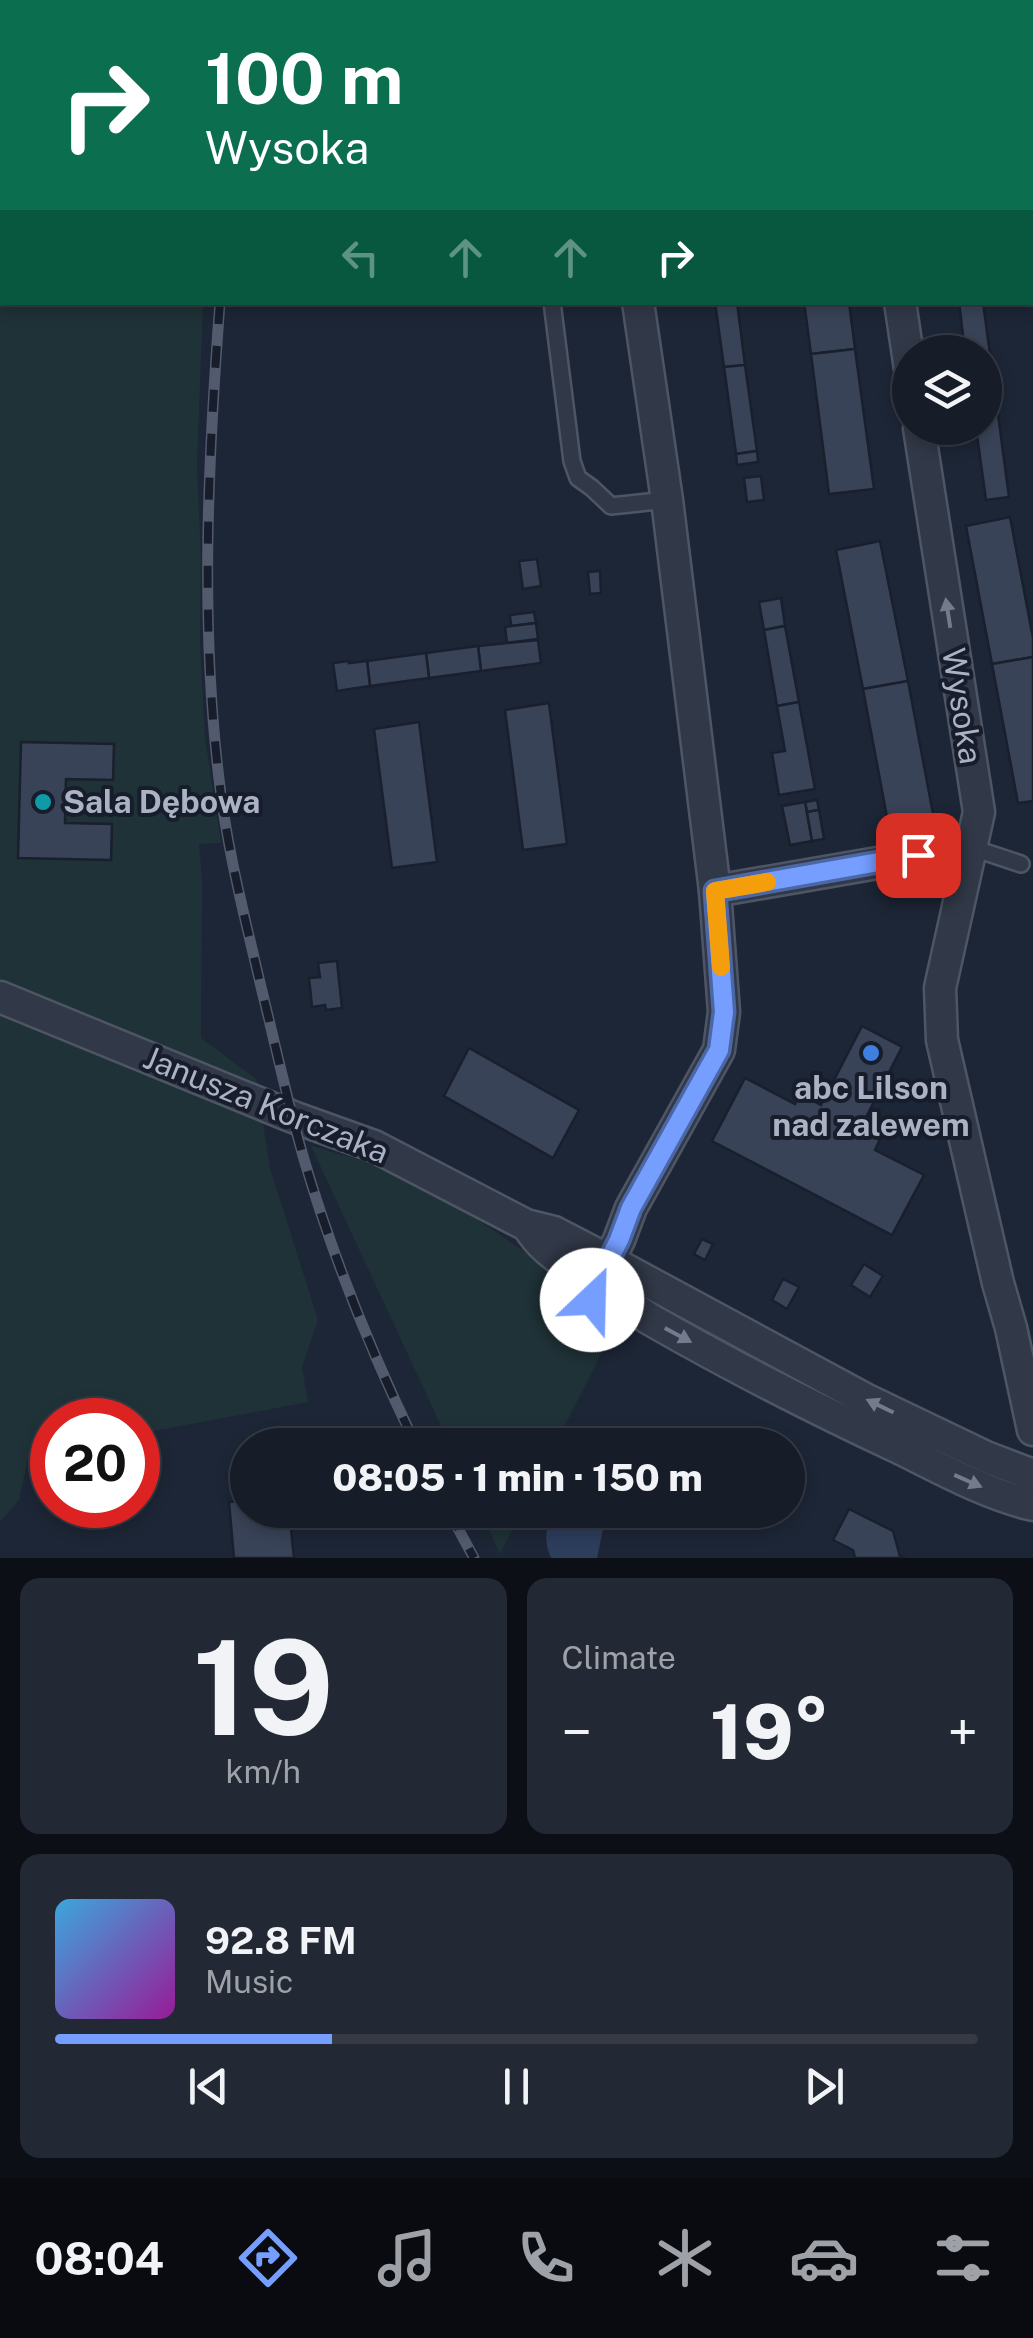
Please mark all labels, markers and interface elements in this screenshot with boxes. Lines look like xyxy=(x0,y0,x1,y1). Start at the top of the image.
text: 100 m xyxy=(205,37,403,120)
icon: right xyxy=(40,40,170,170)
text: Wysoka xyxy=(205,121,369,174)
icon: left xyxy=(333,230,388,285)
icon: ahead xyxy=(438,230,493,285)
icon: ahead xyxy=(543,230,598,285)
icon: right xyxy=(648,230,703,285)
map controls xyxy=(892,335,1002,445)
button: layers xyxy=(892,335,1002,445)
one-way arrow xyxy=(939,596,955,628)
street label: Wysoka xyxy=(935,645,990,767)
place label: Sala Dębowa xyxy=(63,783,260,820)
marker: Sala Dębowa xyxy=(32,791,54,813)
pin xyxy=(876,813,961,898)
icon: arrive xyxy=(891,828,946,883)
street label: Janusza Korczaka xyxy=(138,1038,394,1171)
marker: abc Lilson nad zalewem xyxy=(860,1042,882,1064)
place label: abc Lilson nad zalewem xyxy=(772,1069,970,1143)
position arrow xyxy=(540,1248,644,1352)
one-way arrow xyxy=(664,1326,693,1343)
speed limit sign: 20 xyxy=(30,1398,160,1528)
one-way arrow xyxy=(866,1398,895,1415)
text: 08:05 · 1 min · 150 m xyxy=(332,1455,703,1500)
one-way arrow xyxy=(953,1473,983,1489)
text: 19 xyxy=(193,1612,334,1764)
text: Climate xyxy=(562,1639,676,1676)
text: 19° xyxy=(710,1688,829,1776)
text: − xyxy=(562,1700,592,1764)
text: + xyxy=(948,1700,978,1764)
text: km/h xyxy=(226,1753,301,1790)
text: 92.8 FM xyxy=(205,1918,357,1963)
text: Music xyxy=(205,1963,293,2000)
icon: previous xyxy=(181,2059,236,2114)
icon: pause xyxy=(489,2059,544,2114)
icon: next xyxy=(797,2059,852,2114)
icon: directions xyxy=(233,2223,303,2293)
icon: music xyxy=(372,2223,442,2293)
icon: phone xyxy=(511,2223,581,2293)
icon: climate xyxy=(650,2223,720,2293)
icon: car xyxy=(789,2223,859,2293)
icon: filters xyxy=(928,2223,998,2293)
text: 08:04 xyxy=(35,2232,164,2285)

